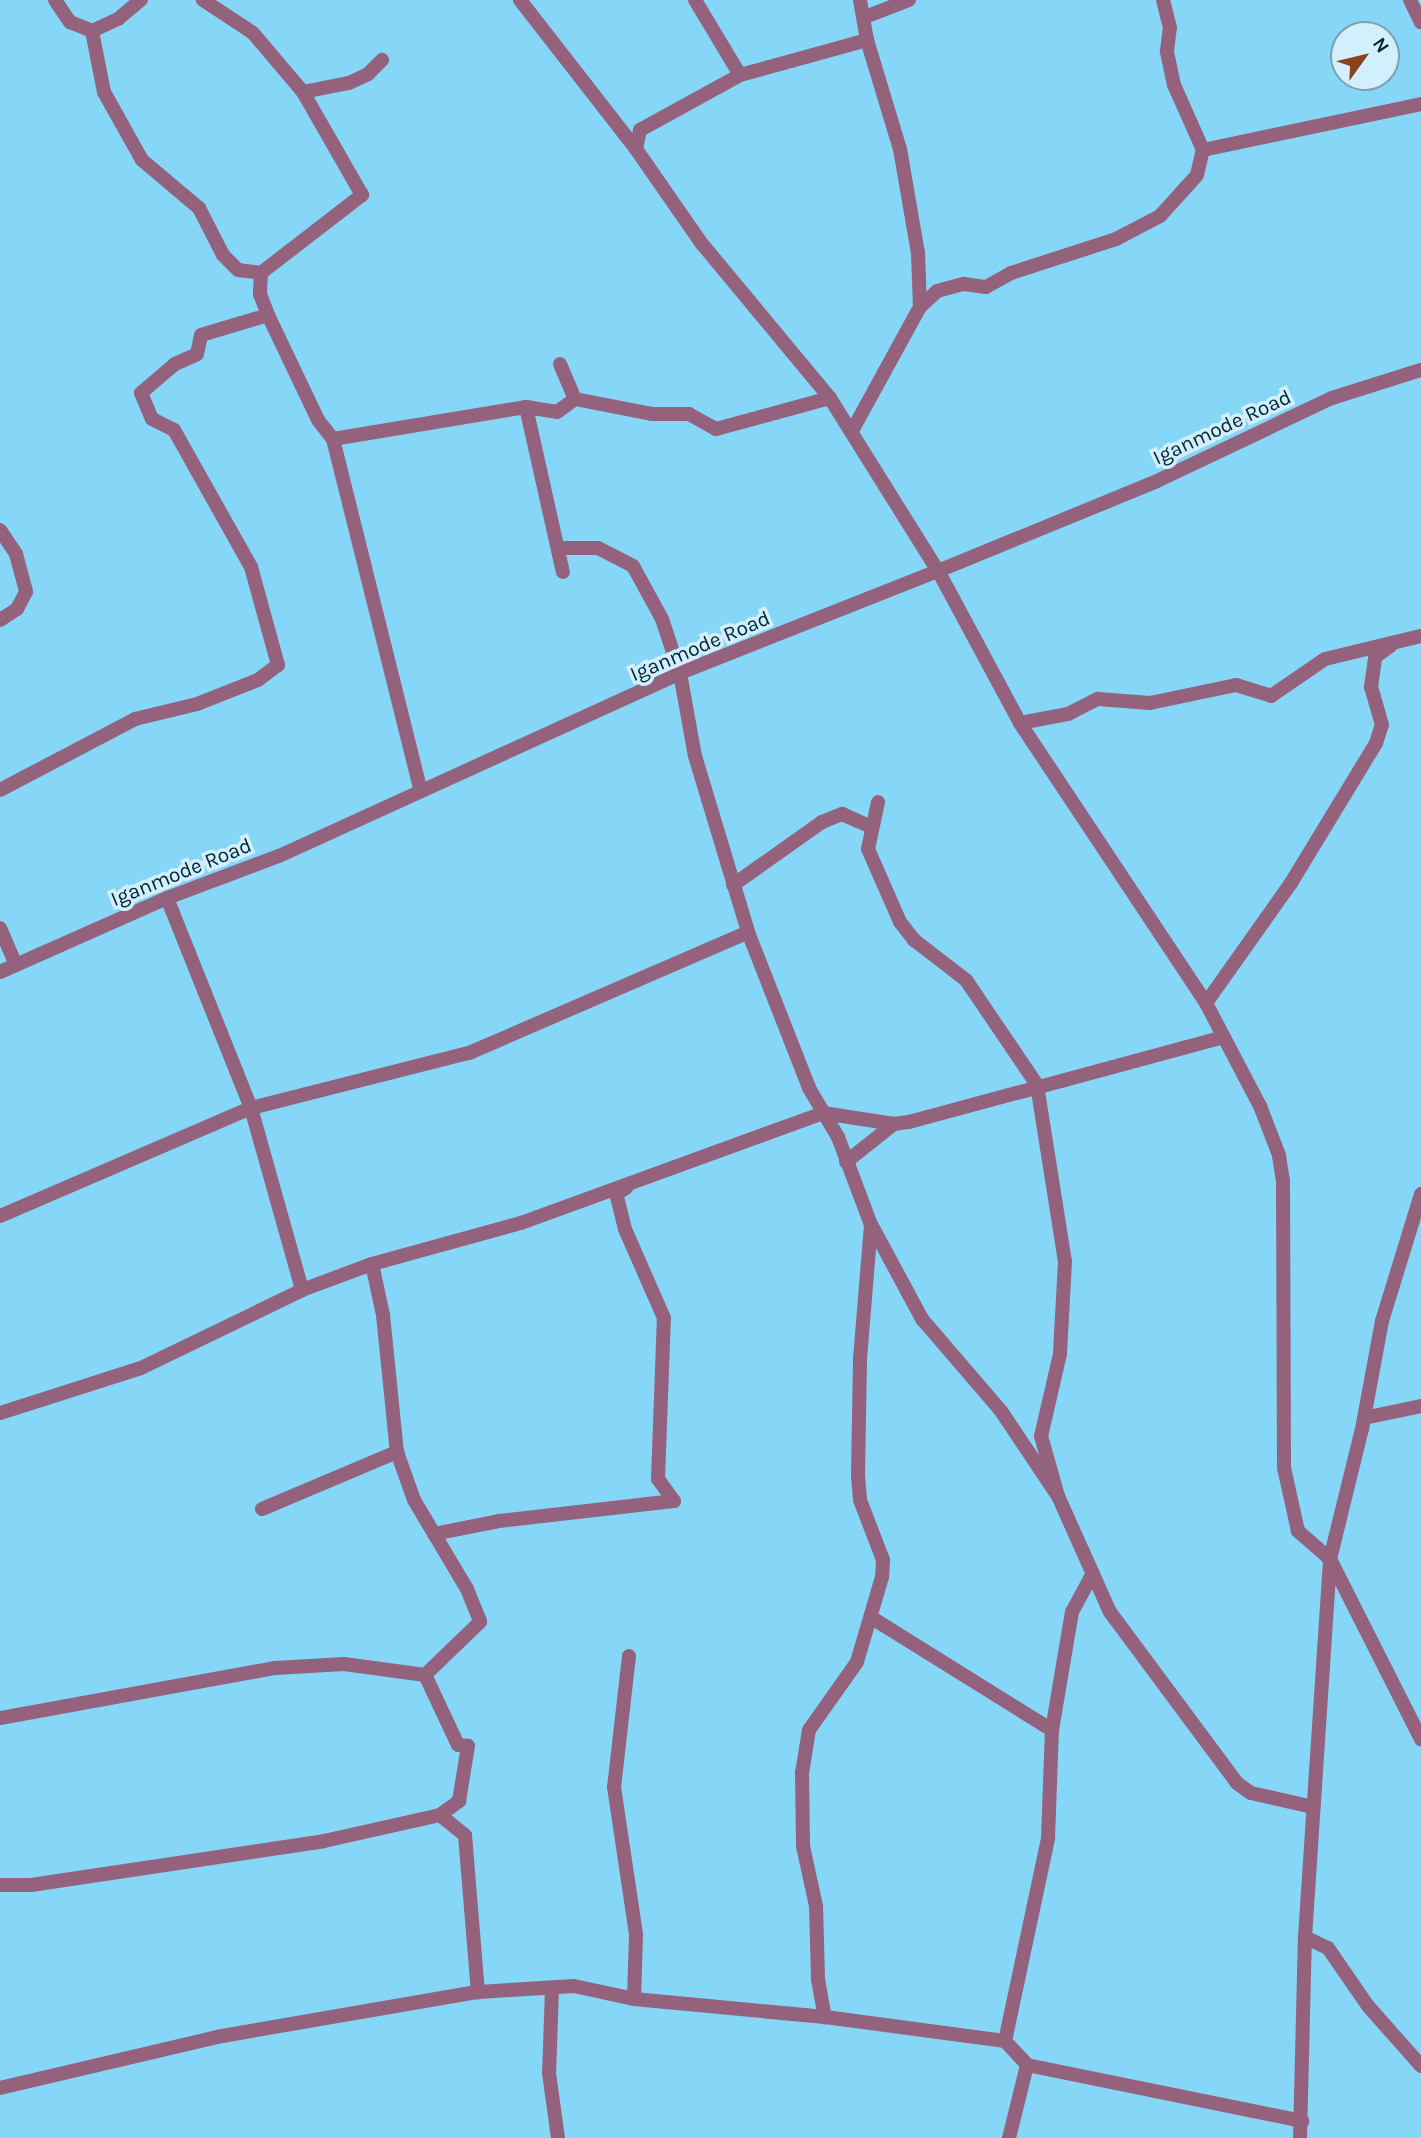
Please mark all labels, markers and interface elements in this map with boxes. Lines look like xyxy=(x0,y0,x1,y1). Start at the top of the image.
north arrow xyxy=(1330,21,1400,91)
text: N xyxy=(1368,34,1394,57)
street label: Iganmode Road xyxy=(1149,384,1295,470)
street label: Iganmode Road xyxy=(626,605,774,687)
street label: Iganmode Road xyxy=(107,832,255,912)

